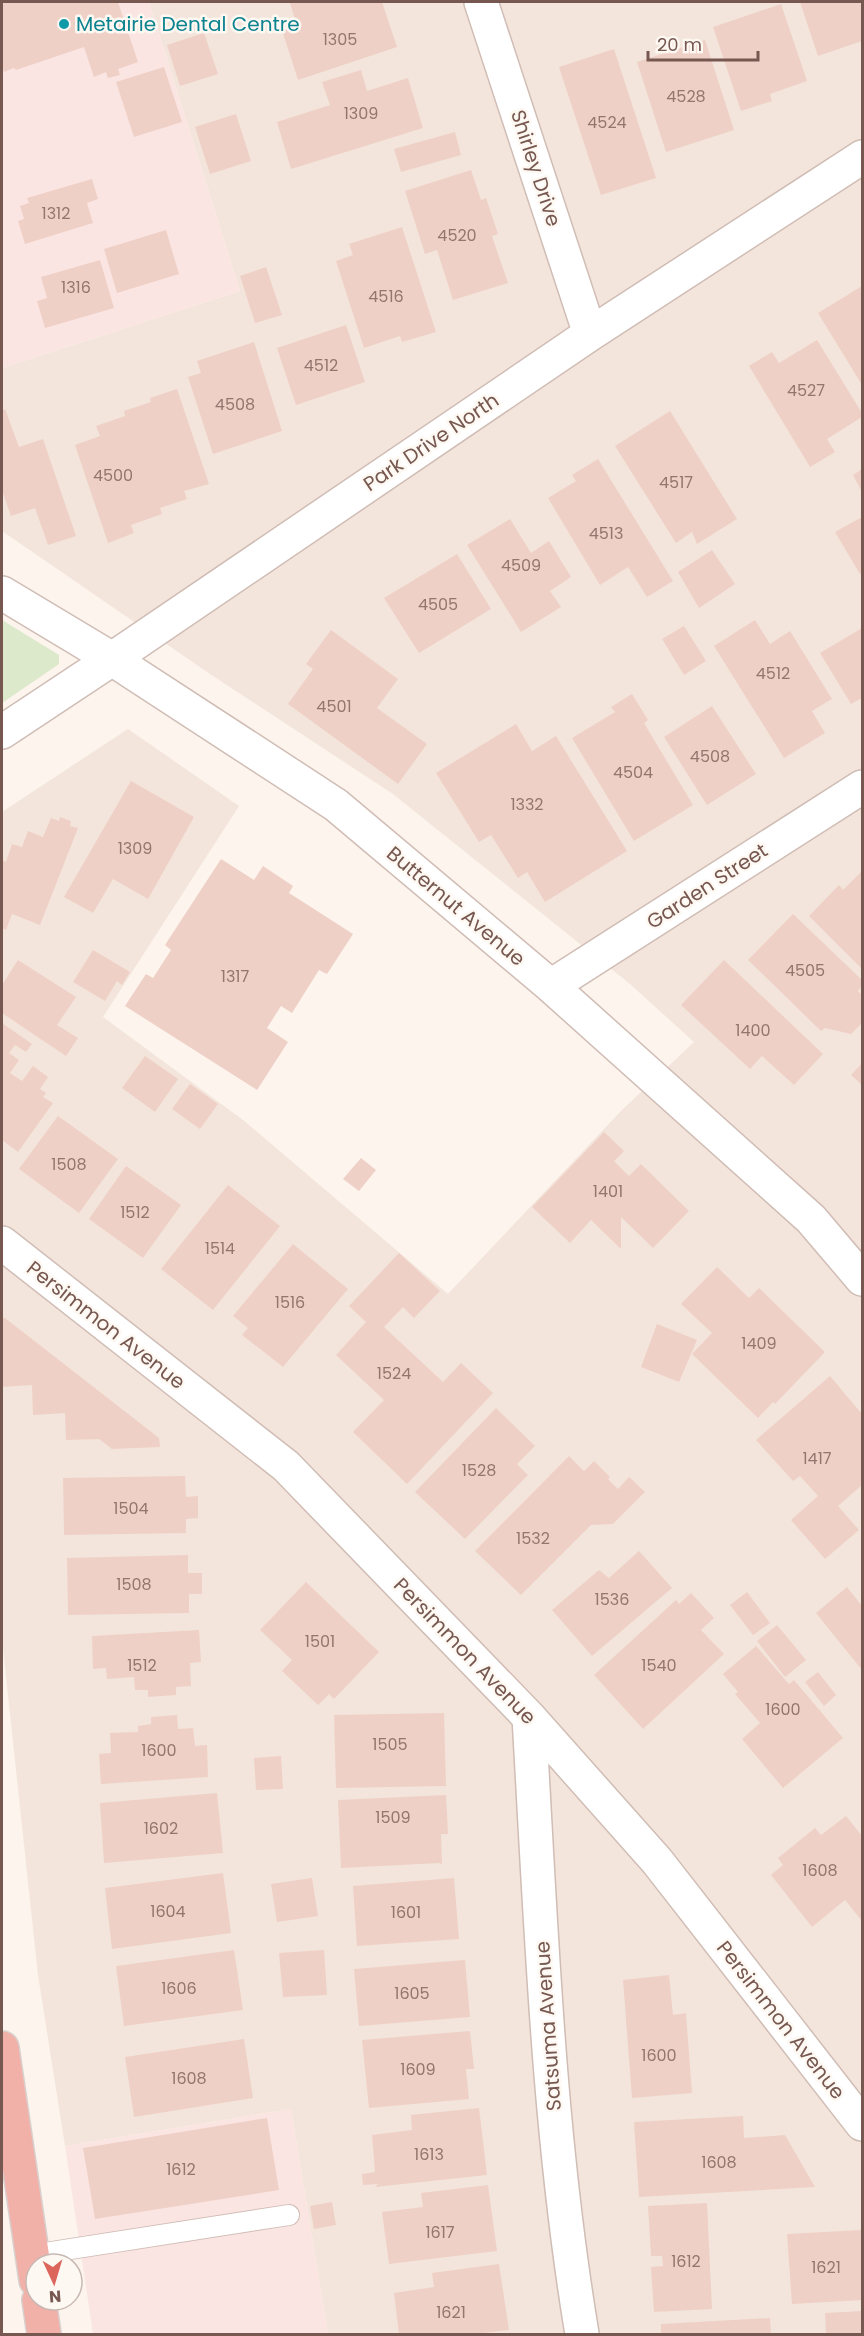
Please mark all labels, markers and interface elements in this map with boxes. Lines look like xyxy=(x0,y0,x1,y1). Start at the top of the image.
place label: Metairie Dental Centre xyxy=(76,10,300,38)
marker: Metairie Dental Centre xyxy=(57,17,71,31)
scale bar xyxy=(648,24,758,62)
house number: 1305 xyxy=(323,28,357,51)
text: 20 m xyxy=(657,32,702,57)
house number: 4528 xyxy=(666,85,706,108)
house number: 1309 xyxy=(344,102,378,125)
street label: Shirley Drive xyxy=(504,106,568,230)
house number: 4524 xyxy=(587,111,627,134)
house number: 1312 xyxy=(42,202,70,225)
house number: 4520 xyxy=(437,224,477,247)
house number: 1316 xyxy=(61,276,91,299)
house number: 4516 xyxy=(368,285,404,308)
house number: 4512 xyxy=(304,354,338,377)
house number: 4527 xyxy=(787,379,825,402)
street label: Park Drive North xyxy=(358,386,504,498)
house number: 4508 xyxy=(215,393,255,416)
house number: 4500 xyxy=(93,464,133,487)
house number: 4517 xyxy=(659,471,693,494)
house number: 4513 xyxy=(589,522,623,545)
house number: 4509 xyxy=(501,554,541,577)
house number: 4505 xyxy=(418,593,458,616)
house number: 4512 xyxy=(756,662,790,685)
house number: 4501 xyxy=(316,695,352,718)
house number: 4508 xyxy=(690,745,730,768)
house number: 4504 xyxy=(613,761,653,784)
house number: 1332 xyxy=(510,793,544,816)
street label: Garden Street xyxy=(641,836,773,936)
house number: 1309 xyxy=(118,837,152,860)
street label: Butternut Avenue xyxy=(381,840,531,972)
house number: 4505 xyxy=(785,959,825,982)
house number: 1317 xyxy=(221,965,249,988)
house number: 1400 xyxy=(735,1019,771,1042)
house number: 1508 xyxy=(51,1153,87,1176)
house number: 1401 xyxy=(593,1180,623,1203)
house number: 1512 xyxy=(120,1201,150,1224)
house number: 1514 xyxy=(205,1237,235,1260)
street label: Persimmon Avenue xyxy=(21,1254,191,1396)
house number: 1516 xyxy=(275,1291,305,1314)
house number: 1409 xyxy=(741,1332,777,1355)
house number: 1524 xyxy=(377,1362,411,1385)
house number: 1417 xyxy=(802,1447,832,1470)
house number: 1528 xyxy=(462,1459,496,1482)
house number: 1504 xyxy=(113,1497,149,1520)
house number: 1532 xyxy=(516,1527,550,1550)
street label: Persimmon Avenue xyxy=(388,1571,542,1731)
house number: 1508 xyxy=(116,1573,152,1596)
house number: 1536 xyxy=(595,1588,629,1611)
house number: 1501 xyxy=(305,1630,335,1653)
house number: 1512 xyxy=(127,1654,157,1677)
house number: 1540 xyxy=(641,1654,677,1677)
house number: 1600 xyxy=(765,1698,801,1721)
house number: 1505 xyxy=(372,1733,408,1756)
house number: 1600 xyxy=(141,1739,177,1762)
house number: 1509 xyxy=(375,1806,411,1829)
house number: 1602 xyxy=(144,1817,178,1840)
house number: 1608 xyxy=(802,1859,838,1882)
house number: 1604 xyxy=(150,1900,186,1923)
house number: 1601 xyxy=(391,1901,421,1924)
street label: Persimmon Avenue xyxy=(710,1935,852,2105)
street label: Satsuma Avenue xyxy=(528,1940,568,2112)
house number: 1606 xyxy=(161,1977,197,2000)
house number: 1605 xyxy=(394,1982,430,2005)
house number: 1600 xyxy=(641,2044,677,2067)
house number: 1609 xyxy=(400,2058,436,2081)
house number: 1608 xyxy=(171,2067,207,2090)
house number: 1613 xyxy=(414,2143,444,2166)
house number: 1608 xyxy=(701,2151,737,2174)
house number: 1612 xyxy=(166,2158,196,2181)
house number: 1617 xyxy=(425,2221,455,2244)
house number: 1612 xyxy=(671,2250,701,2273)
north arrow xyxy=(24,2252,84,2312)
house number: 1621 xyxy=(811,2256,841,2279)
text: N xyxy=(48,2285,62,2308)
house number: 1621 xyxy=(436,2301,466,2324)

